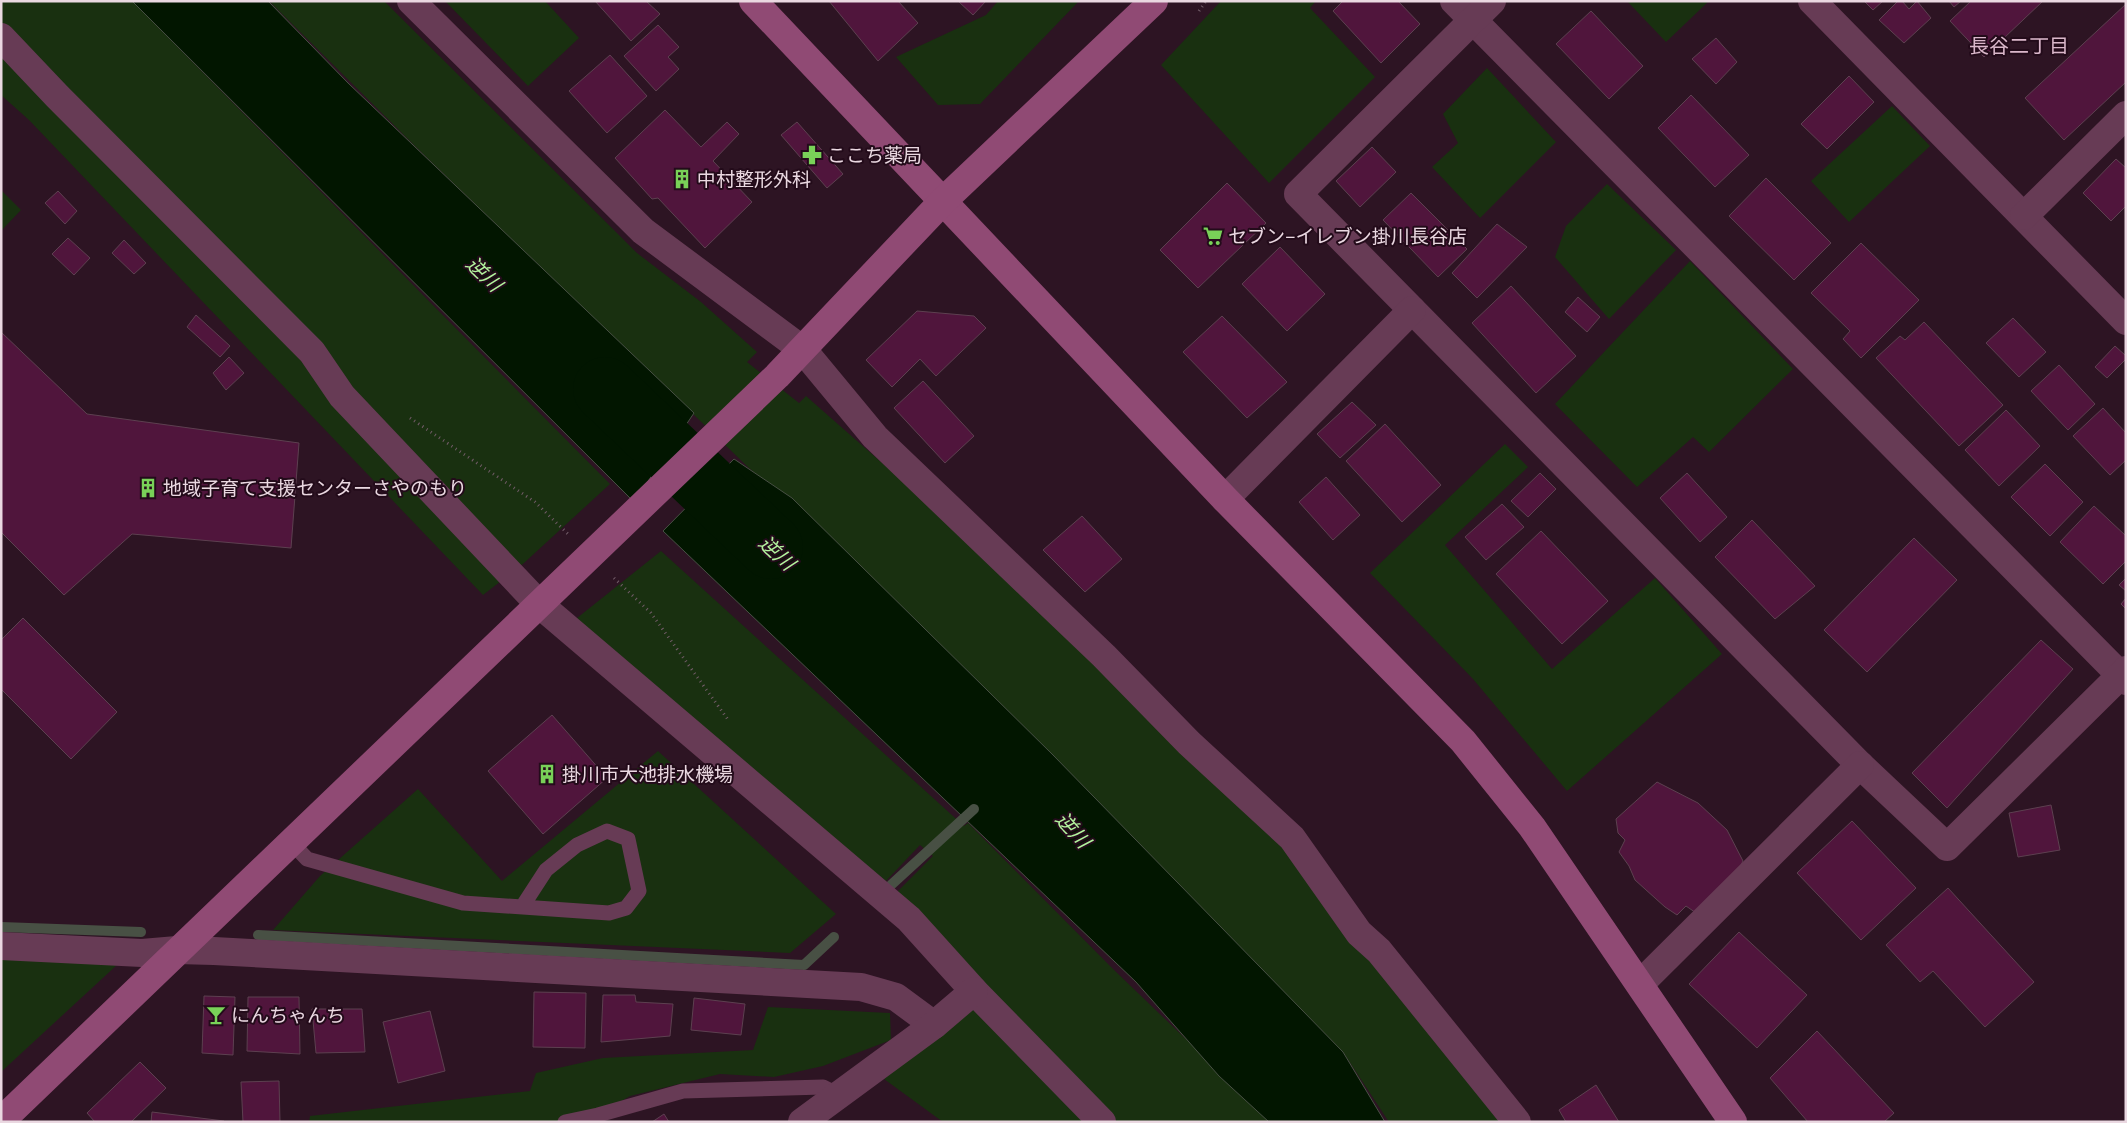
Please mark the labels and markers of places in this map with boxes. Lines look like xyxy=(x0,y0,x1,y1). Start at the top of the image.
place label: ここち薬局 xyxy=(827,143,922,166)
pharmacy icon: ここち薬局 xyxy=(801,144,823,166)
place label: 中村整形外科 xyxy=(697,167,811,190)
building icon: 中村整形外科 xyxy=(671,168,693,190)
place label: セブン−イレブン掛川長谷店 xyxy=(1228,224,1467,247)
supermarket icon: セブン−イレブン掛川長谷店 xyxy=(1202,225,1224,247)
place label: 地域子育て支援センターさやのもり xyxy=(163,476,467,499)
building icon: 地域子育て支援センターさやのもり xyxy=(137,477,159,499)
place label: 掛川市大池排水機場 xyxy=(562,762,733,785)
building icon: 掛川市大池排水機場 xyxy=(536,763,558,785)
place label: にんちゃんち xyxy=(231,1003,345,1026)
bar icon: にんちゃんち xyxy=(205,1004,227,1026)

